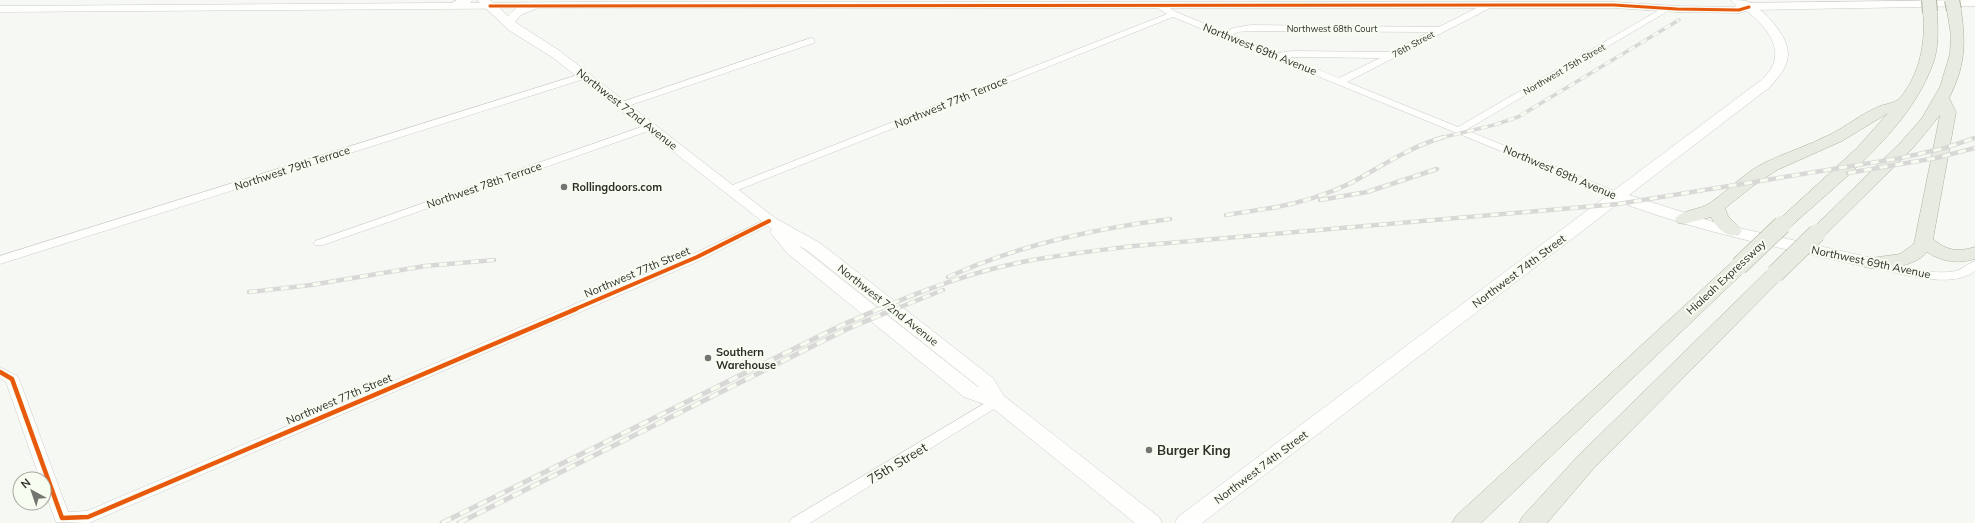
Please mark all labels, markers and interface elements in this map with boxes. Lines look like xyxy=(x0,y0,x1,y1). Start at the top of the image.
street label: Northwest 69th Avenue xyxy=(1201,20,1319,78)
street label: Northwest 68th Court xyxy=(1287,23,1377,34)
street label: 76th Street xyxy=(1390,28,1436,60)
street label: Northwest 75th Street xyxy=(1521,41,1607,97)
street label: Northwest 72nd Avenue xyxy=(574,65,680,153)
street label: Northwest 77th Terrace xyxy=(892,73,1010,131)
street label: Northwest 69th Avenue xyxy=(1501,142,1619,202)
street label: Northwest 79th Terrace xyxy=(232,143,352,193)
street label: Northwest 78th Terrace xyxy=(425,159,543,211)
place label: Rollingdoors.com xyxy=(572,180,662,194)
marker: Rollingdoors.com xyxy=(559,182,569,192)
street label: Northwest 74th Street xyxy=(1470,231,1569,311)
street label: Hialeah Expressway xyxy=(1683,236,1769,317)
street label: Northwest 77th Street xyxy=(582,243,692,301)
street label: Northwest 69th Avenue xyxy=(1810,243,1932,281)
street label: Northwest 72nd Avenue xyxy=(835,261,941,349)
place label: Southern Warehouse xyxy=(716,345,776,372)
marker: Southern Warehouse xyxy=(703,353,713,363)
street label: Northwest 77th Street xyxy=(284,370,394,428)
street label: Northwest 74th Street xyxy=(1212,427,1311,507)
street label: 75th Street xyxy=(864,439,930,487)
place label: Burger King xyxy=(1157,442,1231,458)
marker: Burger King xyxy=(1144,445,1154,455)
north arrow xyxy=(12,471,52,511)
text: N xyxy=(18,475,33,491)

